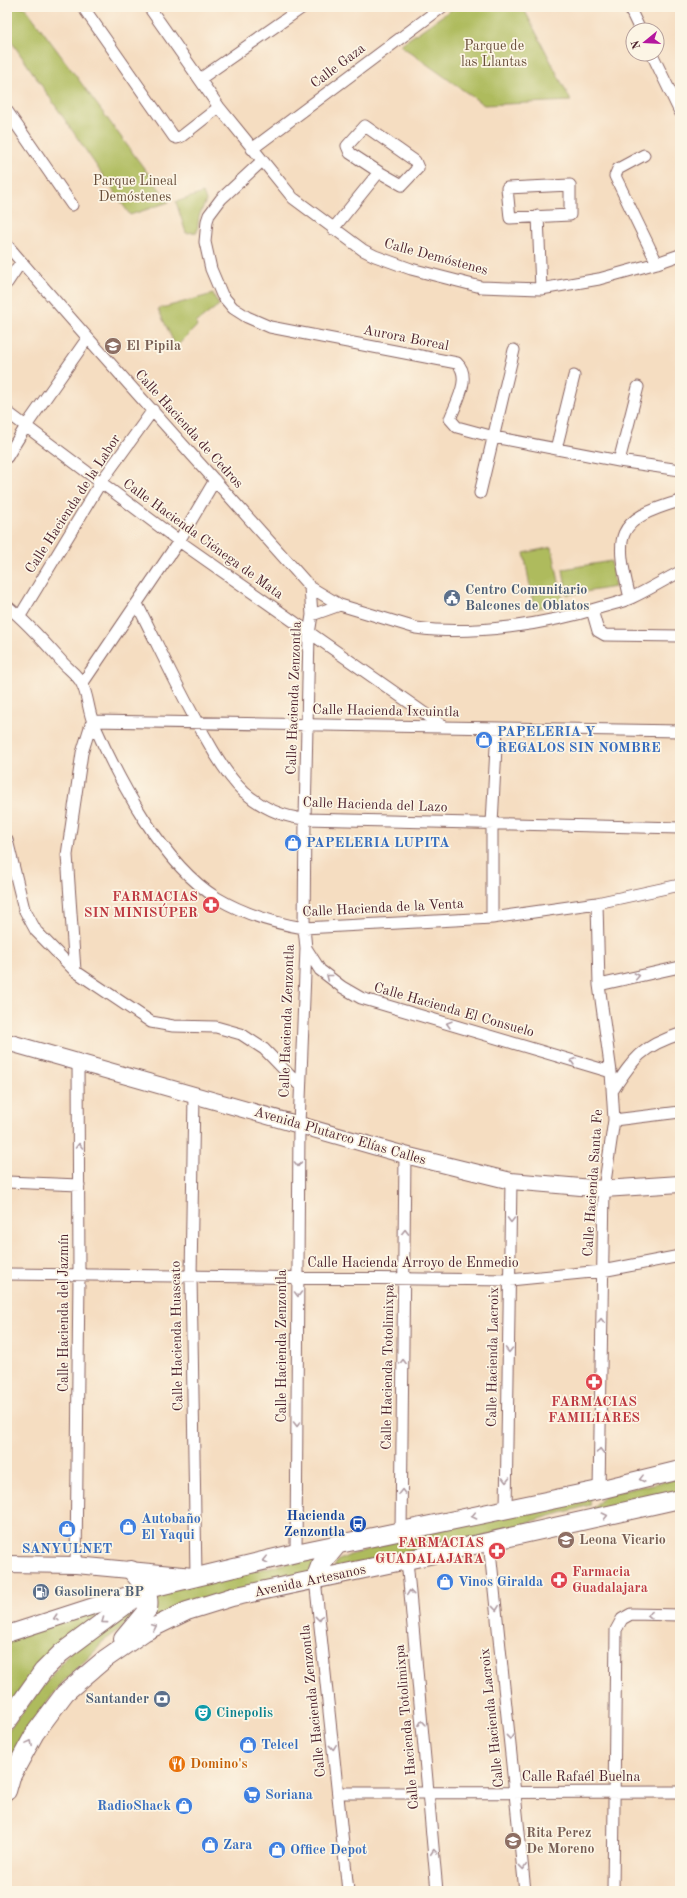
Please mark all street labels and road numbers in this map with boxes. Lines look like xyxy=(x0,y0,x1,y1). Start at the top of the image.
street label: Calle Gaza xyxy=(308,41,368,91)
street label: Calle Demóstenes xyxy=(382,236,490,278)
street label: Aurora Boreal xyxy=(362,323,450,353)
street label: Calle Hacienda de Cedros xyxy=(132,367,246,491)
street label: Calle Hacienda de la Labor xyxy=(23,432,123,576)
street label: Calle Hacienda Ciénega de Mata xyxy=(120,476,286,602)
street label: Calle Hacienda Zenzontla xyxy=(284,621,304,775)
street label: Calle Hacienda Ixcuintla xyxy=(312,703,460,719)
street label: Calle Hacienda del Lazo xyxy=(302,795,448,815)
street label: Calle Hacienda de la Venta xyxy=(302,897,464,919)
street label: Calle Hacienda Zenzontla xyxy=(277,944,297,1098)
street label: Calle Hacienda El Consuelo xyxy=(372,980,536,1040)
street label: Avenida Plutarco Elías Calles xyxy=(252,1105,428,1167)
street label: Calle Hacienda Santa Fe xyxy=(581,1109,605,1257)
street label: Calle Hacienda del Jazmín xyxy=(57,1233,71,1392)
street label: Calle Hacienda Arroyo de Enmedio xyxy=(307,1256,519,1270)
street label: Calle Hacienda Huascato xyxy=(169,1261,185,1411)
street label: Calle Hacienda Zenzontla xyxy=(275,1269,289,1423)
street label: Calle Hacienda Totolimixpa xyxy=(380,1284,396,1450)
street label: Calle Hacienda Lacroix xyxy=(485,1287,501,1427)
street label: Avenida Artesanos xyxy=(253,1562,367,1600)
street label: Calle Hacienda Zenzontla xyxy=(298,1624,328,1778)
street label: Calle Hacienda Totolimixpa xyxy=(393,1644,421,1810)
street label: Calle Hacienda Lacroix xyxy=(478,1647,506,1789)
street label: Calle Rafaél Buelna xyxy=(522,1770,640,1784)

